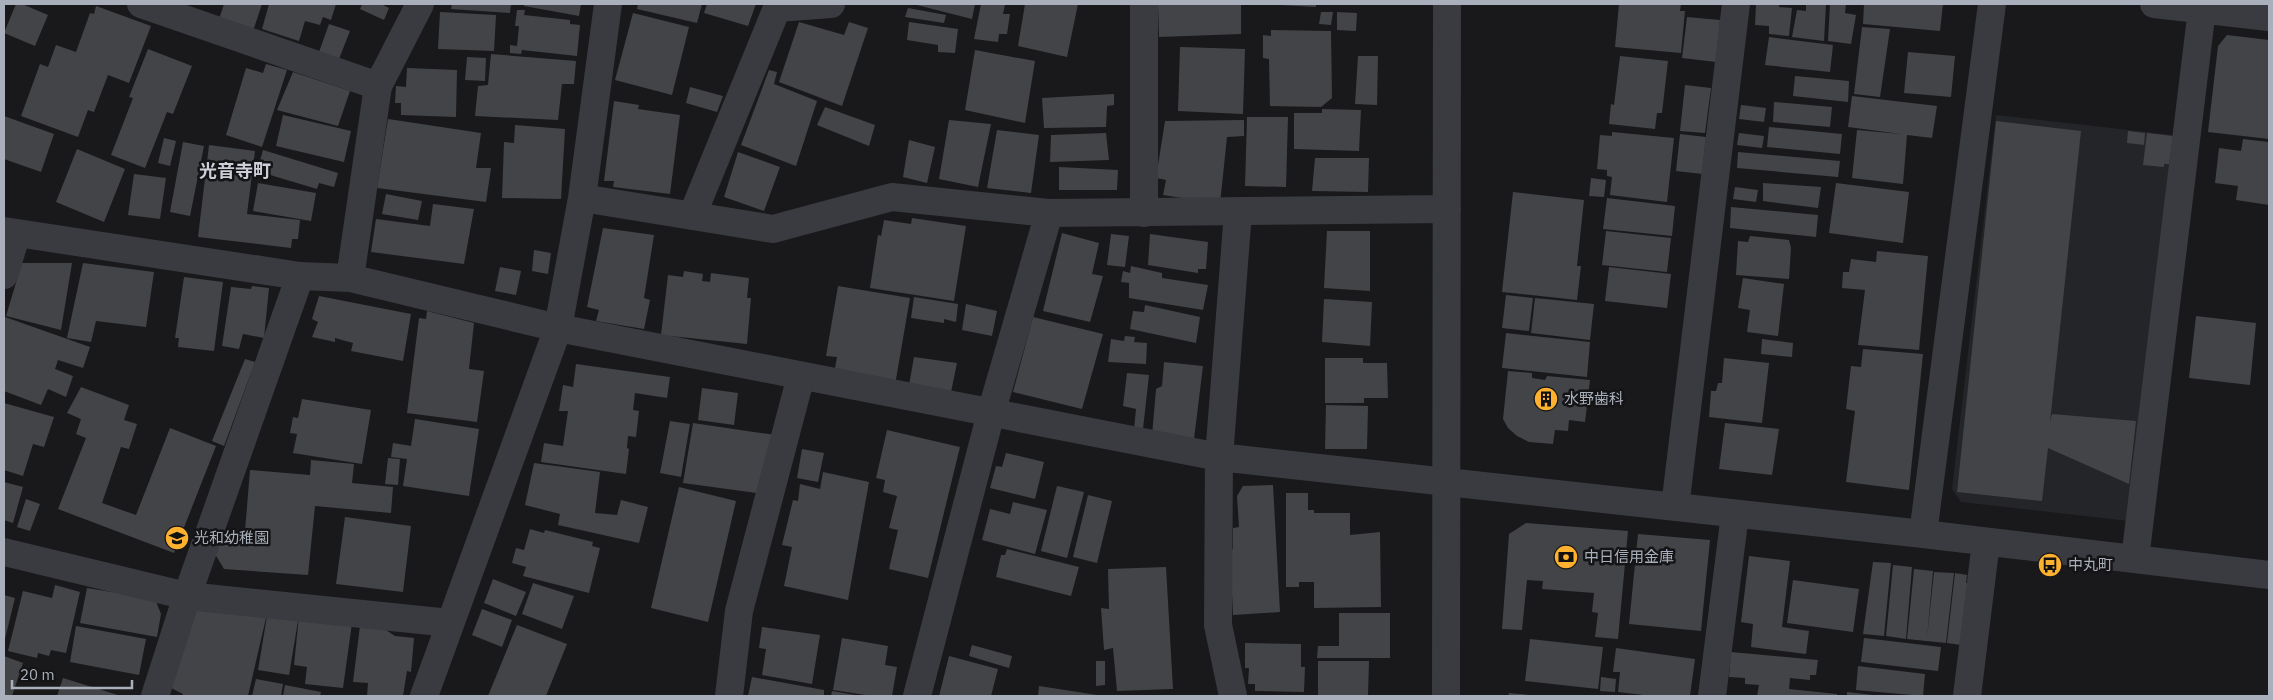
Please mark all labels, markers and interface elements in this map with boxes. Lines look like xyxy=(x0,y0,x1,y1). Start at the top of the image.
district label: 光音寺町 xyxy=(199,159,271,182)
building icon: 水野歯科 xyxy=(1533,386,1559,412)
place label: 水野歯科 xyxy=(1564,389,1624,408)
school or university icon: 光和幼稚園 xyxy=(164,525,190,551)
place label: 光和幼稚園 xyxy=(194,528,269,547)
bank icon: 中日信用金庫 xyxy=(1553,544,1579,570)
place label: 中日信用金庫 xyxy=(1584,547,1674,566)
bus stop icon: 中丸町 xyxy=(2037,552,2063,578)
place label: 中丸町 xyxy=(2068,555,2113,574)
scale bar xyxy=(12,658,132,690)
text: 20 m xyxy=(20,665,55,684)

